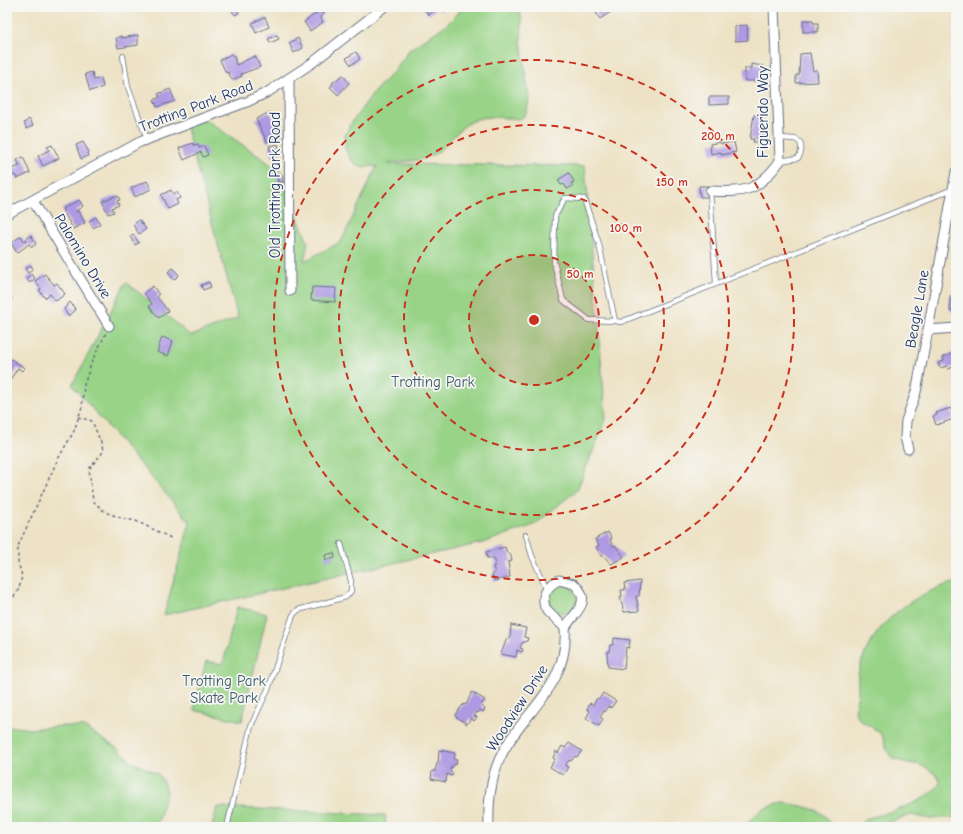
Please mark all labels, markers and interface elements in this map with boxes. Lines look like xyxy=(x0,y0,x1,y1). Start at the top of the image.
street label: Figuerido Way xyxy=(754,66,772,158)
street label: Trotting Park Road xyxy=(136,76,256,136)
street label: Old Trotting Park Road xyxy=(266,112,284,258)
text: 200 m xyxy=(701,129,735,143)
text: 150 m xyxy=(656,175,688,189)
street label: Palomino Drive xyxy=(51,210,116,302)
text: 100 m xyxy=(610,221,642,235)
text: 50 m xyxy=(566,267,594,281)
street label: Beagle Lane xyxy=(901,268,933,350)
centre of rings xyxy=(527,313,541,327)
park label: Trotting Park xyxy=(391,373,475,391)
street label: Woodview Drive xyxy=(482,661,552,755)
park label: Trotting Park Skate Park xyxy=(182,672,266,707)

